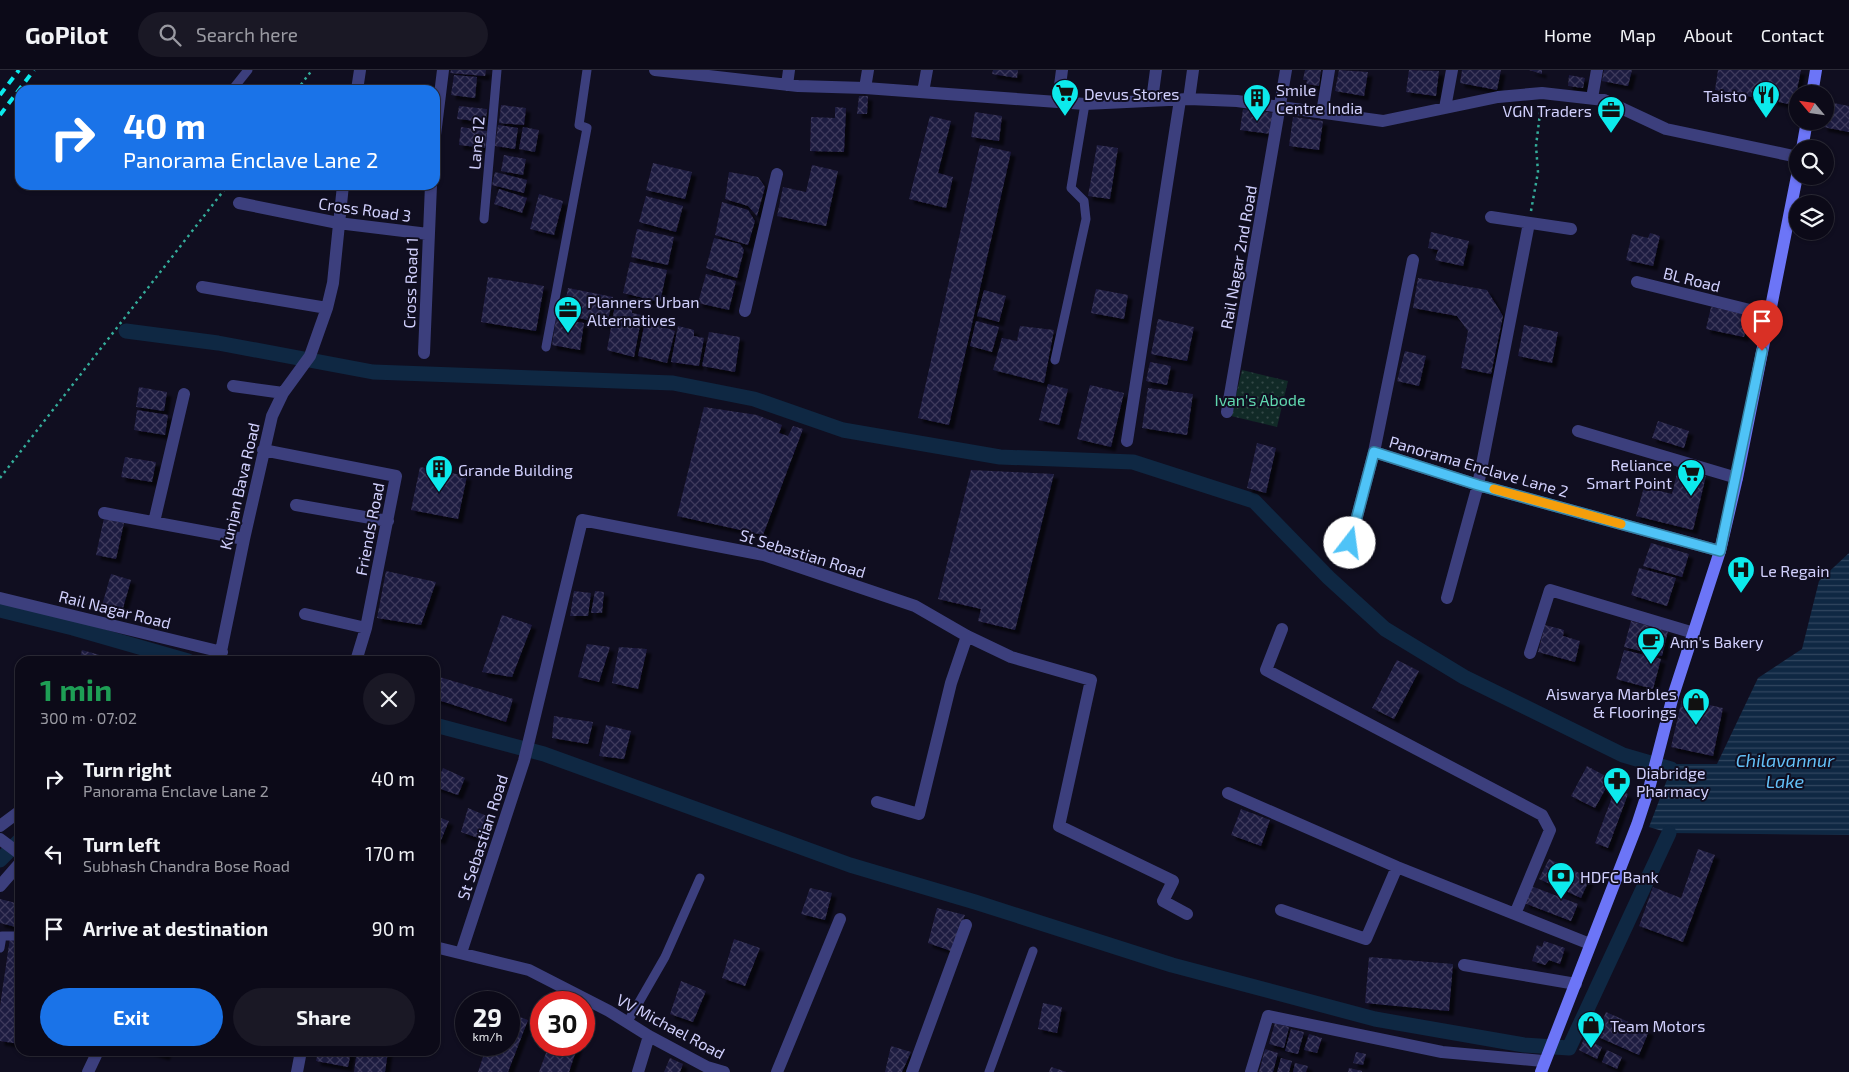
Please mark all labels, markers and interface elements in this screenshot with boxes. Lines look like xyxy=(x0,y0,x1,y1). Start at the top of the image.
search box xyxy=(138,12,488,57)
text: GoPilot xyxy=(25,20,108,49)
icon: search xyxy=(156,21,184,49)
text: Search here xyxy=(196,23,298,46)
text: Home xyxy=(1544,24,1592,46)
text: Map xyxy=(1620,24,1656,46)
text: About xyxy=(1684,24,1733,46)
text: Contact xyxy=(1761,24,1824,46)
supermarket icon: Devus Stores xyxy=(1050,78,1080,117)
place label: Smile Centre India xyxy=(1276,80,1363,117)
restaurant icon: Taisto xyxy=(1751,80,1781,119)
building icon: Smile Centre India xyxy=(1242,83,1272,122)
place label: Devus Stores xyxy=(1084,84,1179,103)
north arrow xyxy=(1789,85,1834,130)
map controls xyxy=(1789,85,1834,240)
place label: Taisto xyxy=(1703,86,1747,105)
office icon: VGN Traders xyxy=(1596,95,1626,134)
place label: VGN Traders xyxy=(1503,101,1592,120)
text: 40 m xyxy=(123,104,206,146)
icon: right xyxy=(40,105,105,170)
street label: Lane 12 xyxy=(464,115,488,171)
button: search xyxy=(1789,140,1834,185)
text: Panorama Enclave Lane 2 xyxy=(123,146,378,172)
street label: Rail Nagar 2nd Road xyxy=(1216,184,1260,330)
street label: Cross Road 3 xyxy=(317,193,413,225)
button: layers xyxy=(1789,195,1834,240)
street label: Cross Road 1 xyxy=(399,237,421,329)
street label: BL Road xyxy=(1661,263,1723,295)
place label: Planners Urban Alternatives xyxy=(587,292,700,329)
office icon: Planners Urban Alternatives xyxy=(553,295,583,334)
pin xyxy=(1741,300,1783,351)
icon: arrive xyxy=(1748,307,1776,335)
park label: Ivan's Abode xyxy=(1214,390,1306,409)
street label: Kunjan Bava Road xyxy=(215,421,264,552)
street label: Panorama Enclave Lane 2 xyxy=(1387,431,1571,501)
building icon: Grande Building xyxy=(424,454,454,493)
place label: Reliance Smart Point xyxy=(1586,455,1672,492)
supermarket icon: Reliance Smart Point xyxy=(1676,458,1706,497)
place label: Grande Building xyxy=(458,460,573,479)
street label: Friends Road xyxy=(351,481,387,577)
position arrow xyxy=(1323,516,1375,568)
street label: St Sebastian Road xyxy=(738,525,868,581)
hospital icon: Le Regain xyxy=(1726,555,1756,594)
place label: Le Regain xyxy=(1760,561,1830,580)
street label: Rail Nagar Road xyxy=(57,586,173,632)
cafe icon: Ann's Bakery xyxy=(1636,626,1666,665)
place label: Ann's Bakery xyxy=(1670,632,1764,651)
text: 1 min xyxy=(40,671,112,707)
button: close xyxy=(363,673,415,725)
place label: Aiswarya Marbles & Floorings xyxy=(1546,684,1677,721)
shop icon: Aiswarya Marbles & Floorings xyxy=(1681,687,1711,726)
text: 300 m · 07:02 xyxy=(40,708,137,727)
water label: Chilavannur Lake xyxy=(1736,749,1835,792)
text: Turn right xyxy=(83,758,171,781)
place label: Diabridge Pharmacy xyxy=(1636,763,1710,800)
icon: right xyxy=(40,765,68,793)
pharmacy icon: Diabridge Pharmacy xyxy=(1602,766,1632,805)
text: 40 m xyxy=(371,767,415,790)
street label: St Sebastian Road xyxy=(453,772,511,902)
text: Panorama Enclave Lane 2 xyxy=(83,781,269,800)
text: Turn left xyxy=(83,833,160,856)
icon: left xyxy=(40,840,68,868)
text: 170 m xyxy=(365,842,415,865)
text: Subhash Chandra Bose Road xyxy=(83,856,290,875)
bank icon: HDFC Bank xyxy=(1546,861,1576,900)
place label: HDFC Bank xyxy=(1580,867,1659,886)
icon: arrive xyxy=(40,915,68,943)
text: Arrive at destination xyxy=(83,917,268,940)
text: 90 m xyxy=(372,917,415,940)
button: Exit xyxy=(40,988,223,1046)
button: Share xyxy=(233,988,415,1046)
street label: VV Michael Road xyxy=(614,989,728,1063)
speed limit sign: 30 xyxy=(530,991,595,1056)
text: 29 xyxy=(473,1002,502,1032)
shop icon: Team Motors xyxy=(1576,1010,1606,1049)
place label: Team Motors xyxy=(1610,1016,1705,1035)
text: km/h xyxy=(473,1029,502,1043)

